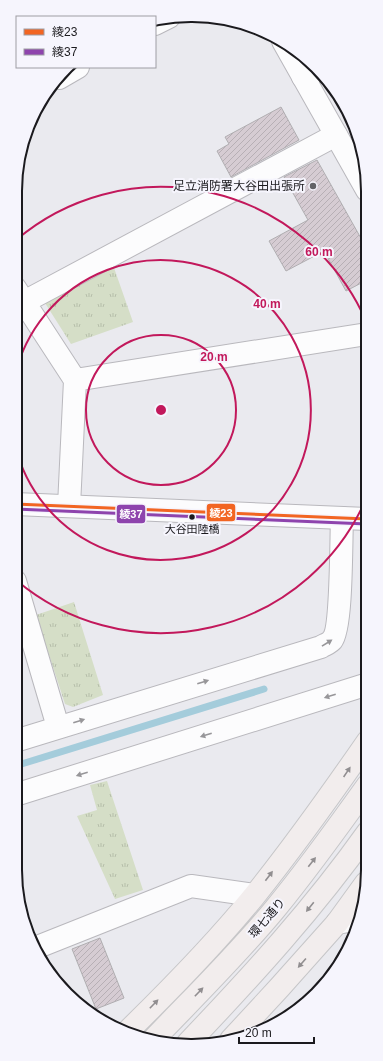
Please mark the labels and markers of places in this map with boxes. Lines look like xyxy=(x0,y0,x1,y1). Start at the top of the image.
place label: 足立消防署大谷田出張所 xyxy=(173,179,305,193)
marker: 足立消防署大谷田出張所 xyxy=(308,181,318,191)
centre of rings xyxy=(154,403,168,417)
marker: 大谷田陸橋 xyxy=(187,512,197,522)
place label: 大谷田陸橋 xyxy=(165,523,220,535)

